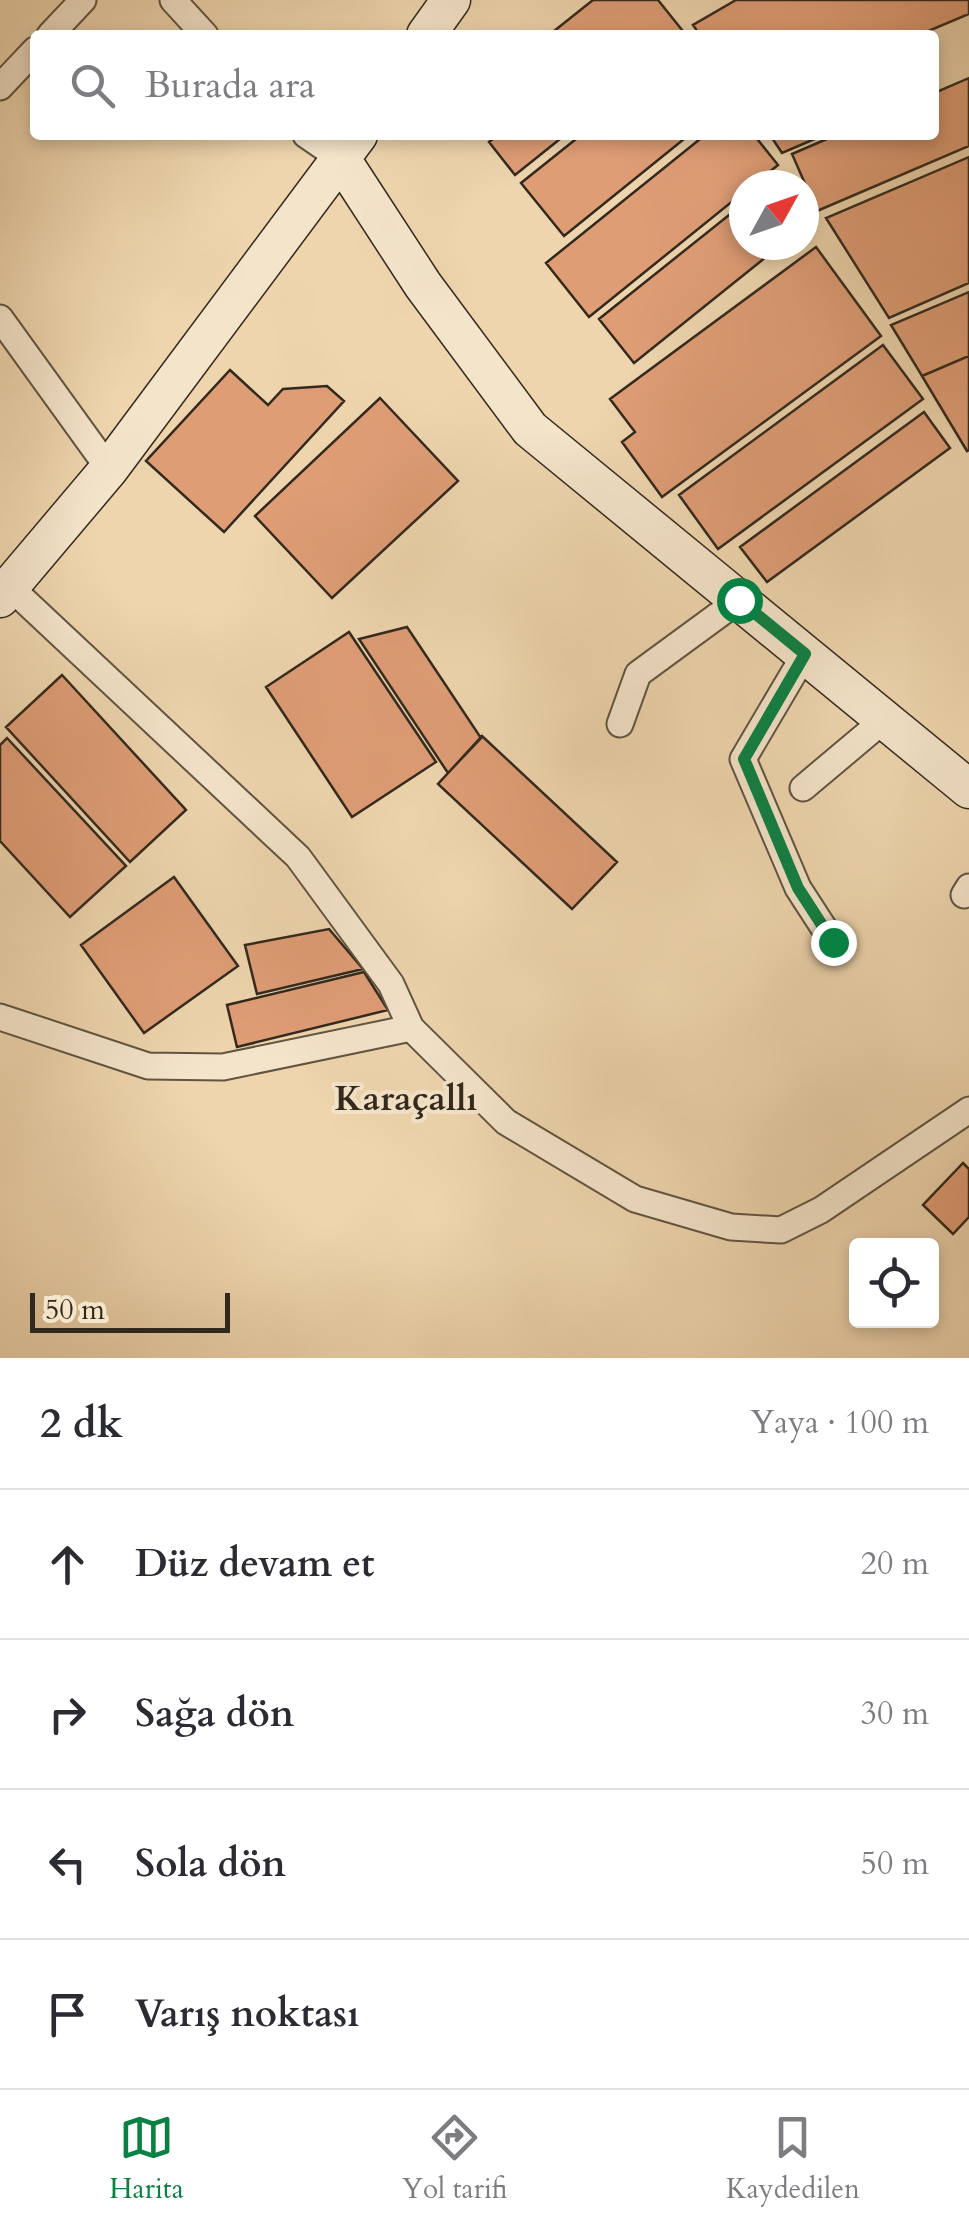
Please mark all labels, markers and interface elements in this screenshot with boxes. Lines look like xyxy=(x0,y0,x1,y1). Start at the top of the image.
search box xyxy=(30,30,939,140)
icon: search xyxy=(65,58,120,113)
text: Burada ara xyxy=(145,59,316,111)
north arrow xyxy=(729,170,819,260)
route start xyxy=(717,578,763,624)
route end xyxy=(811,920,857,966)
district label: Karaçallı xyxy=(335,1075,478,1123)
map controls xyxy=(849,1238,939,1328)
button: locate xyxy=(849,1238,939,1328)
scale bar xyxy=(30,1288,230,1332)
text: 50 m xyxy=(45,1291,105,1329)
text: 2 dk xyxy=(40,1395,123,1452)
text: Yaya · 100 m xyxy=(750,1401,929,1445)
icon: ahead xyxy=(40,1537,95,1592)
text: Düz devam et xyxy=(135,1538,375,1590)
text: 20 m xyxy=(861,1542,929,1586)
icon: right xyxy=(40,1687,95,1742)
text: Sağa dön xyxy=(135,1688,294,1740)
text: 30 m xyxy=(861,1692,929,1736)
icon: left xyxy=(40,1837,95,1892)
text: Sola dön xyxy=(135,1838,286,1890)
text: 50 m xyxy=(861,1842,929,1886)
icon: arrive xyxy=(40,1987,95,2042)
text: Varış noktası xyxy=(135,1988,359,2040)
tab: Harita xyxy=(109,2110,184,2208)
tab: Yol tarifi xyxy=(402,2110,508,2208)
tab: Kaydedilen xyxy=(726,2110,860,2208)

